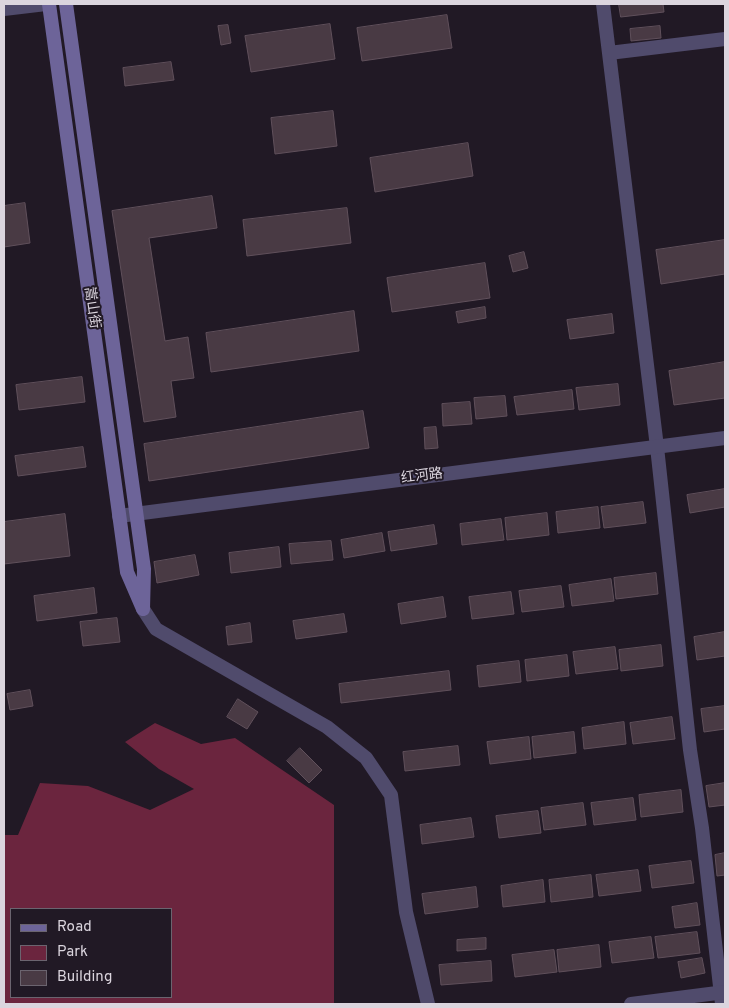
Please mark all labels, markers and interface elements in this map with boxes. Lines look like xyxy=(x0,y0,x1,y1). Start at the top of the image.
street label: 嵩山街 xyxy=(80,286,102,330)
street label: 红河路 xyxy=(400,466,444,488)
legend xyxy=(10,908,172,998)
text: Road xyxy=(57,918,92,937)
text: Park xyxy=(57,943,88,962)
text: Building xyxy=(57,968,112,987)

